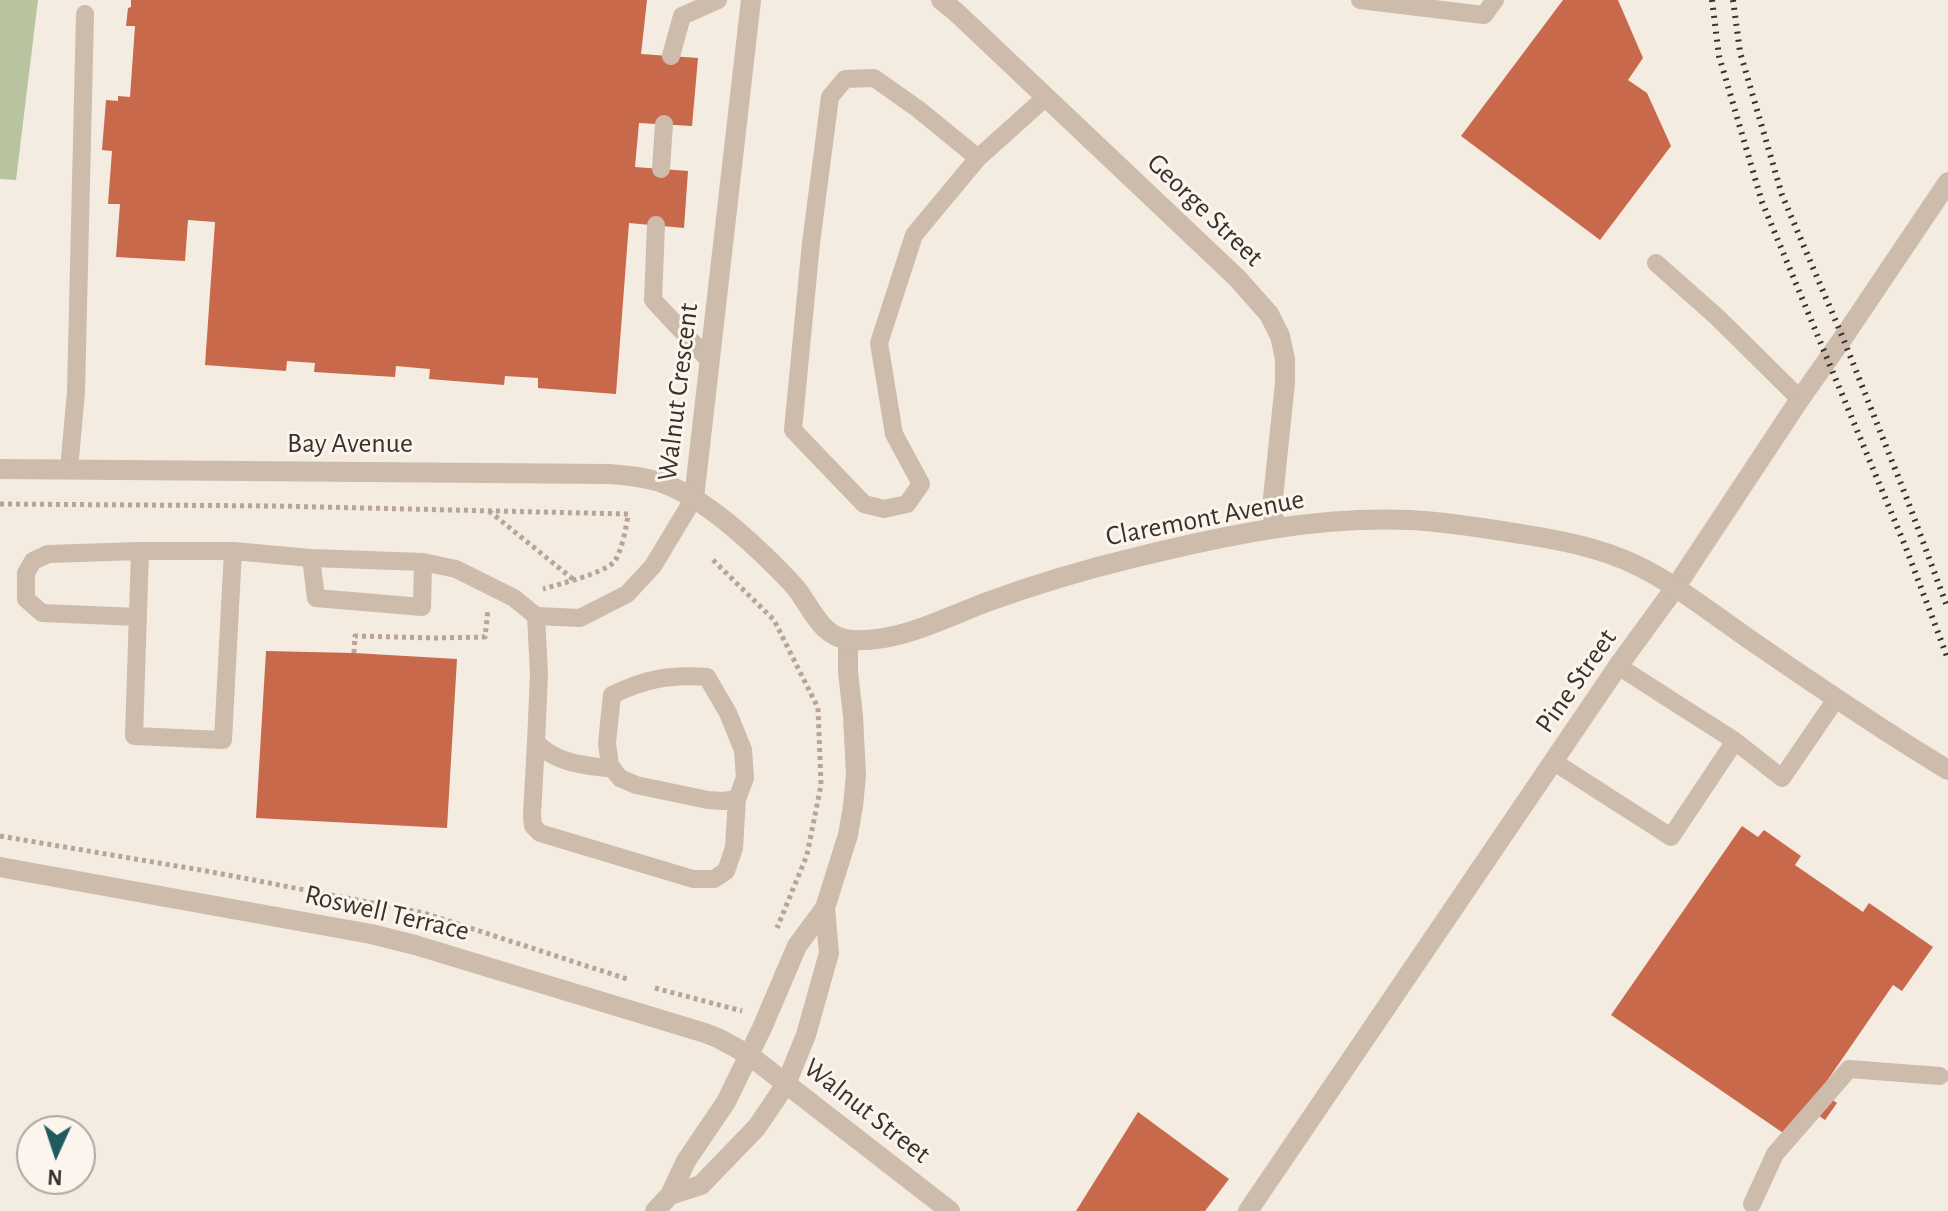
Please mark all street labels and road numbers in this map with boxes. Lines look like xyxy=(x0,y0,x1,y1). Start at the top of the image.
street label: George Street xyxy=(1140,146,1270,274)
street label: Walnut Crescent xyxy=(650,301,706,483)
street label: Bay Avenue xyxy=(287,427,413,461)
street label: Claremont Avenue xyxy=(1103,482,1307,554)
street label: Pine Street xyxy=(1528,623,1624,739)
street label: Roswell Terrace xyxy=(302,878,472,948)
street label: Walnut Street xyxy=(797,1051,937,1171)

